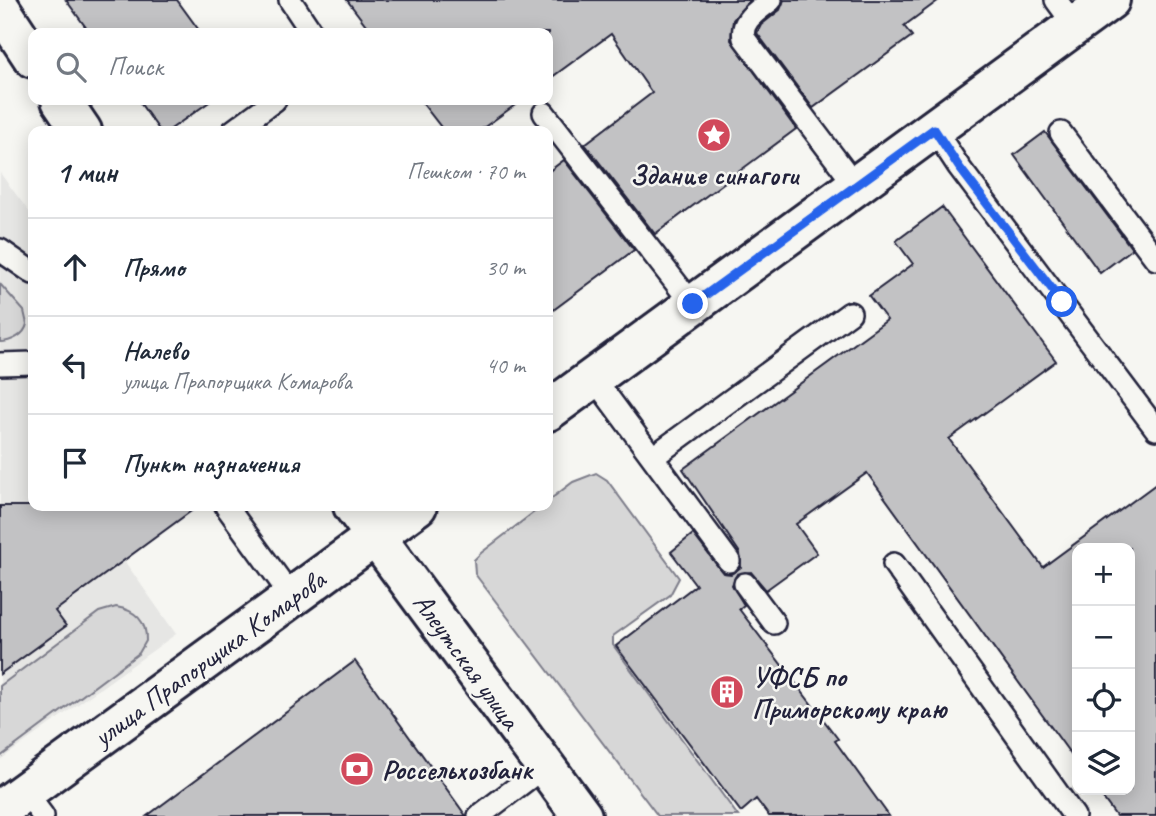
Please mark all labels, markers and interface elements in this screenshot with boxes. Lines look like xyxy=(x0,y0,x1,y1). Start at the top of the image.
search box xyxy=(28,28,553,105)
icon: search xyxy=(52,48,90,86)
text: Поиск xyxy=(108,50,163,83)
place icon: Здание синагоги xyxy=(695,116,733,154)
text: 1 мин xyxy=(56,153,117,191)
text: Пешком · 70 m xyxy=(407,157,525,186)
place label: Здание синагоги xyxy=(630,157,801,192)
icon: ahead xyxy=(56,248,94,286)
text: Прямо xyxy=(123,251,185,284)
text: 30 m xyxy=(486,253,525,282)
route start xyxy=(1046,286,1077,317)
route end xyxy=(677,288,708,319)
text: Налево xyxy=(123,334,189,367)
icon: left xyxy=(56,346,94,384)
text: 40 m xyxy=(486,351,525,380)
text: улица Прапорщика Комарова xyxy=(123,367,352,396)
icon: arrive xyxy=(56,444,94,482)
text: Пункт назначения xyxy=(123,447,299,480)
map controls xyxy=(1072,543,1135,795)
button: + xyxy=(1072,543,1135,606)
street label: улица Прапорщика Комарова xyxy=(84,561,333,755)
street label: Алеутская улица xyxy=(406,586,529,738)
button: − xyxy=(1072,606,1135,669)
place label: УФСБ по Приморскому краю xyxy=(752,659,948,726)
button: locate xyxy=(1072,669,1135,732)
building icon: УФСБ по Приморскому краю xyxy=(708,673,746,711)
button: layers xyxy=(1072,732,1135,795)
bank icon: Россельхозбанк xyxy=(338,750,376,788)
place label: Россельхозбанк xyxy=(382,752,535,787)

